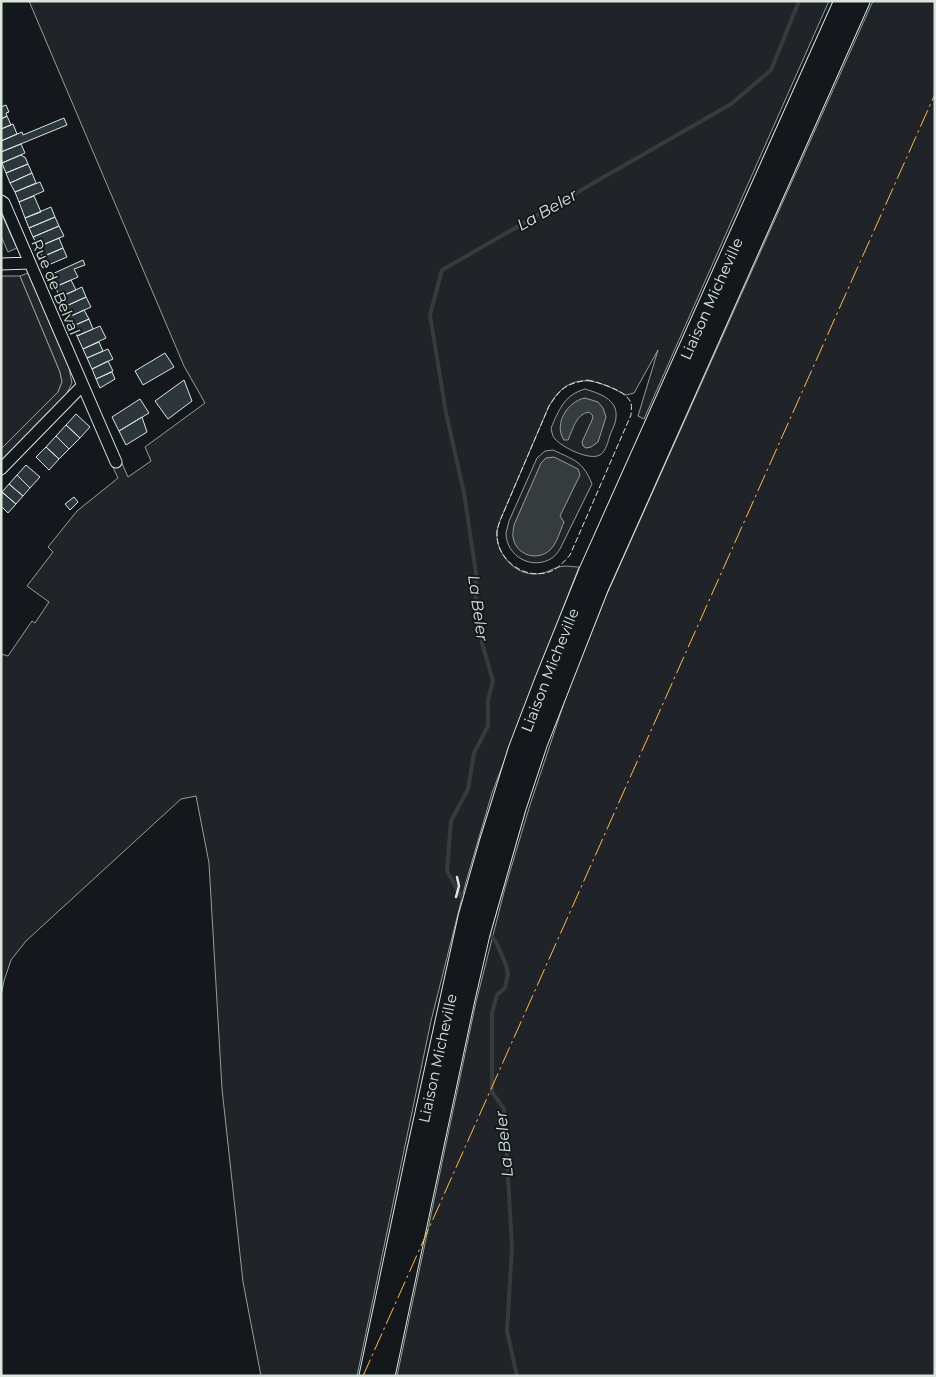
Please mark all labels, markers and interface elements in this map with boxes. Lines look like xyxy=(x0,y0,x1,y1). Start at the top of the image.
water label: La Beler xyxy=(513,185,581,235)
street label: Liaison Micheville xyxy=(675,234,746,362)
street label: Rue de Belval xyxy=(27,236,85,338)
water label: La Beler xyxy=(464,574,492,643)
street label: Liaison Micheville xyxy=(516,605,582,734)
street label: Liaison Micheville xyxy=(414,992,460,1125)
water label: La Beler xyxy=(491,1109,517,1178)

